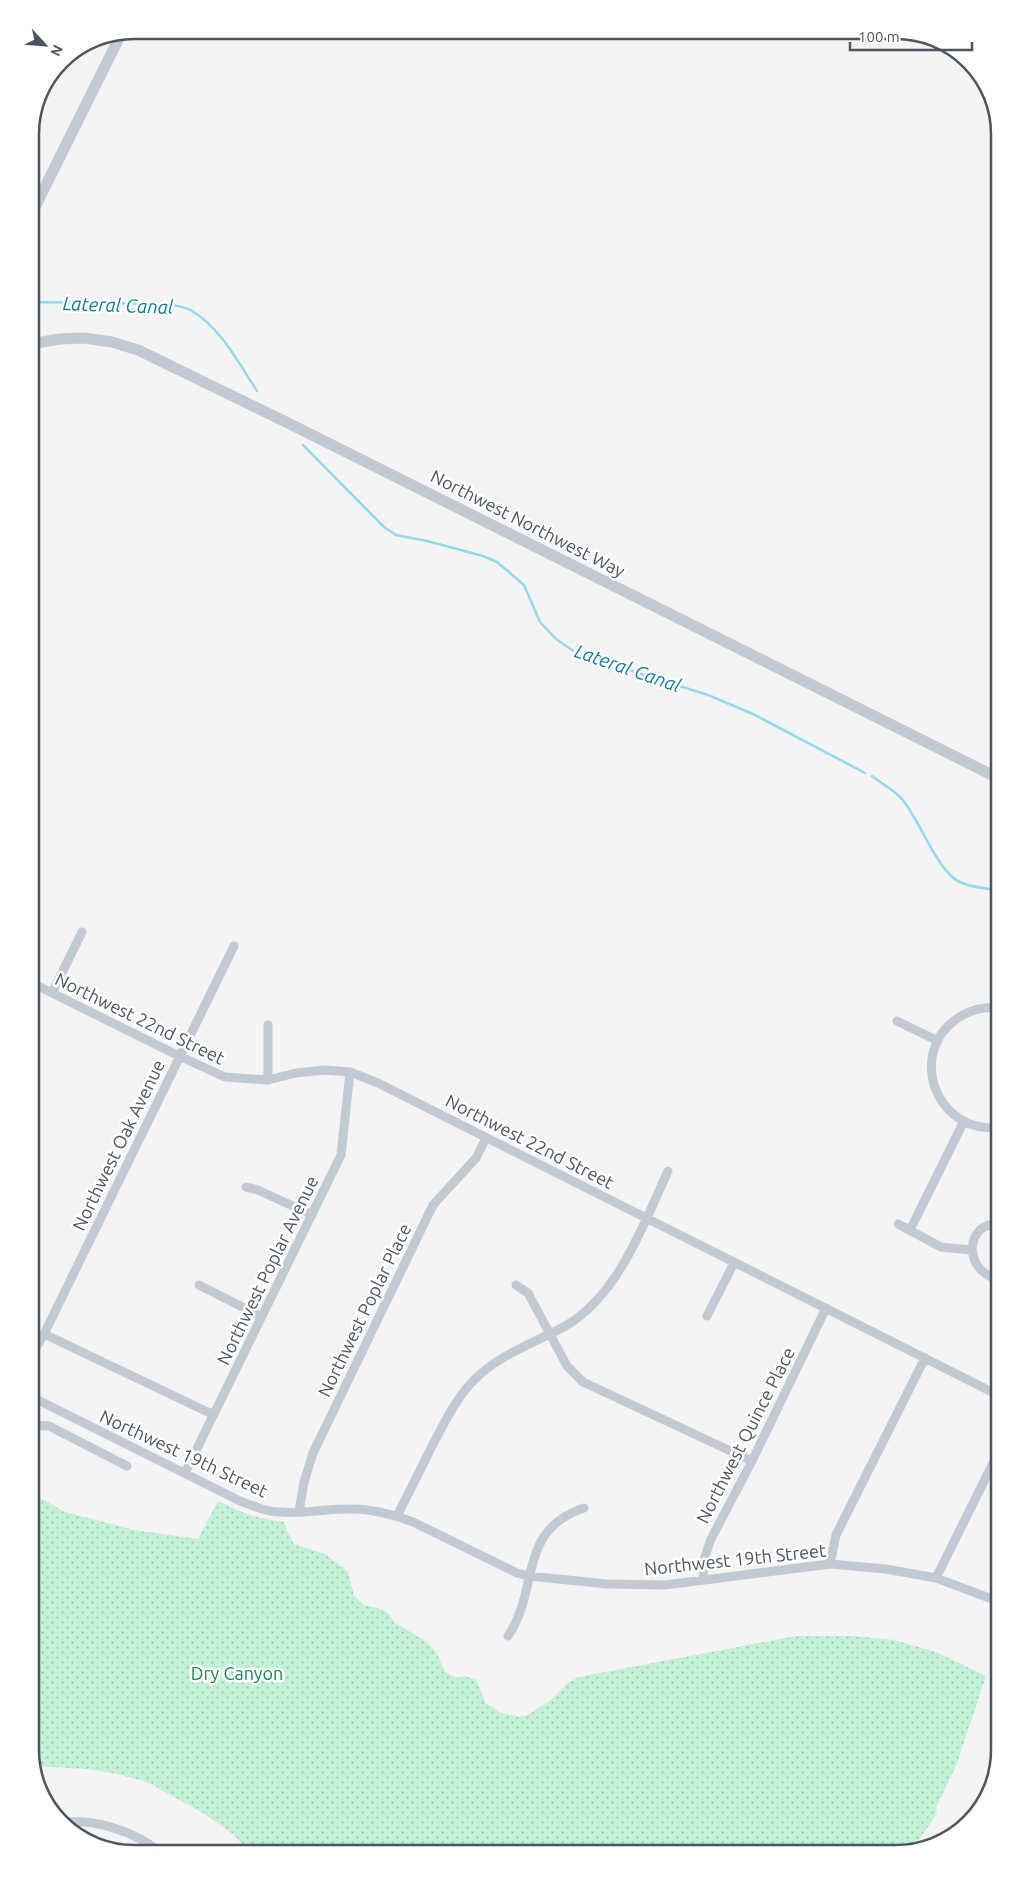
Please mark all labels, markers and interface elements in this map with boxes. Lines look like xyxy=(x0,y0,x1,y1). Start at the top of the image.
north arrow xyxy=(20,20,70,70)
scale bar xyxy=(850,20,972,52)
text: 100 m xyxy=(858,28,900,45)
text: N xyxy=(47,42,66,59)
water label: Lateral Canal xyxy=(62,292,174,318)
street label: Northwest Northwest Way xyxy=(428,465,629,581)
water label: Lateral Canal xyxy=(572,640,685,697)
street label: Northwest 22nd Street xyxy=(52,968,228,1068)
street label: Northwest Oak Avenue xyxy=(68,1056,168,1234)
street label: Northwest 22nd Street xyxy=(443,1090,617,1192)
street label: Northwest Poplar Avenue xyxy=(212,1172,322,1368)
street label: Northwest Poplar Place xyxy=(313,1220,415,1400)
street label: Northwest Quince Place xyxy=(692,1344,799,1527)
street label: Northwest 19th Street xyxy=(97,1405,271,1501)
street label: Northwest 19th Street xyxy=(643,1540,827,1578)
park label: Dry Canyon xyxy=(191,1663,283,1683)

